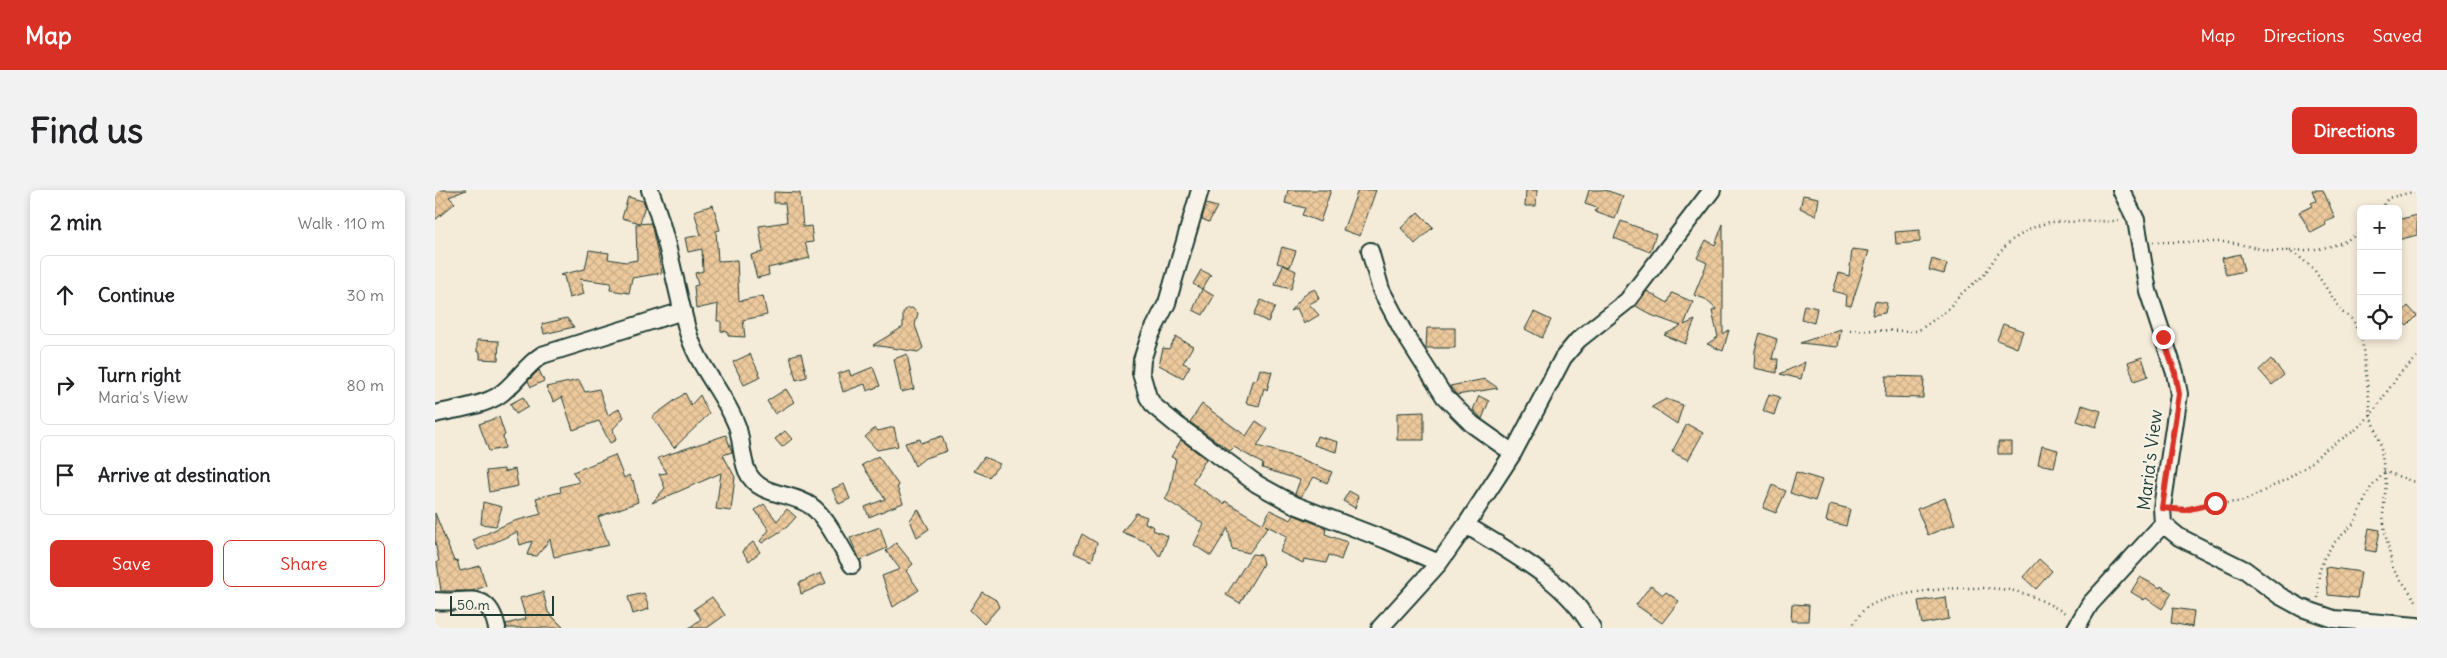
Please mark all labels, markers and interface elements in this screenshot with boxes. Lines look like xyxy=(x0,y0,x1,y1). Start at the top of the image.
text: Map xyxy=(25,20,72,50)
text: Map xyxy=(2200,24,2235,47)
text: Directions xyxy=(2263,24,2345,47)
text: Saved xyxy=(2373,24,2422,47)
button: Directions xyxy=(2292,107,2417,154)
text: Find us xyxy=(30,108,143,152)
map controls xyxy=(2357,205,2402,340)
button: + xyxy=(2357,205,2402,250)
text: 2 min xyxy=(50,209,102,236)
text: Walk · 110 m xyxy=(298,213,385,233)
button: − xyxy=(2357,250,2402,295)
icon: ahead xyxy=(51,281,79,309)
text: Continue xyxy=(98,283,175,307)
text: 30 m xyxy=(347,285,384,305)
button: locate xyxy=(2357,295,2402,340)
route end xyxy=(2152,326,2175,349)
text: Turn right xyxy=(98,363,181,387)
icon: right xyxy=(51,371,79,399)
text: 80 m xyxy=(346,375,384,395)
text: Maria's View xyxy=(98,387,188,407)
street label: Maria's View xyxy=(2132,408,2167,512)
icon: arrive xyxy=(51,461,79,489)
text: Arrive at destination xyxy=(98,463,271,487)
route start xyxy=(2204,492,2227,515)
button: Save xyxy=(50,540,213,587)
button: Share xyxy=(223,540,385,587)
scale bar xyxy=(450,593,554,616)
text: 50 m xyxy=(457,596,490,614)

